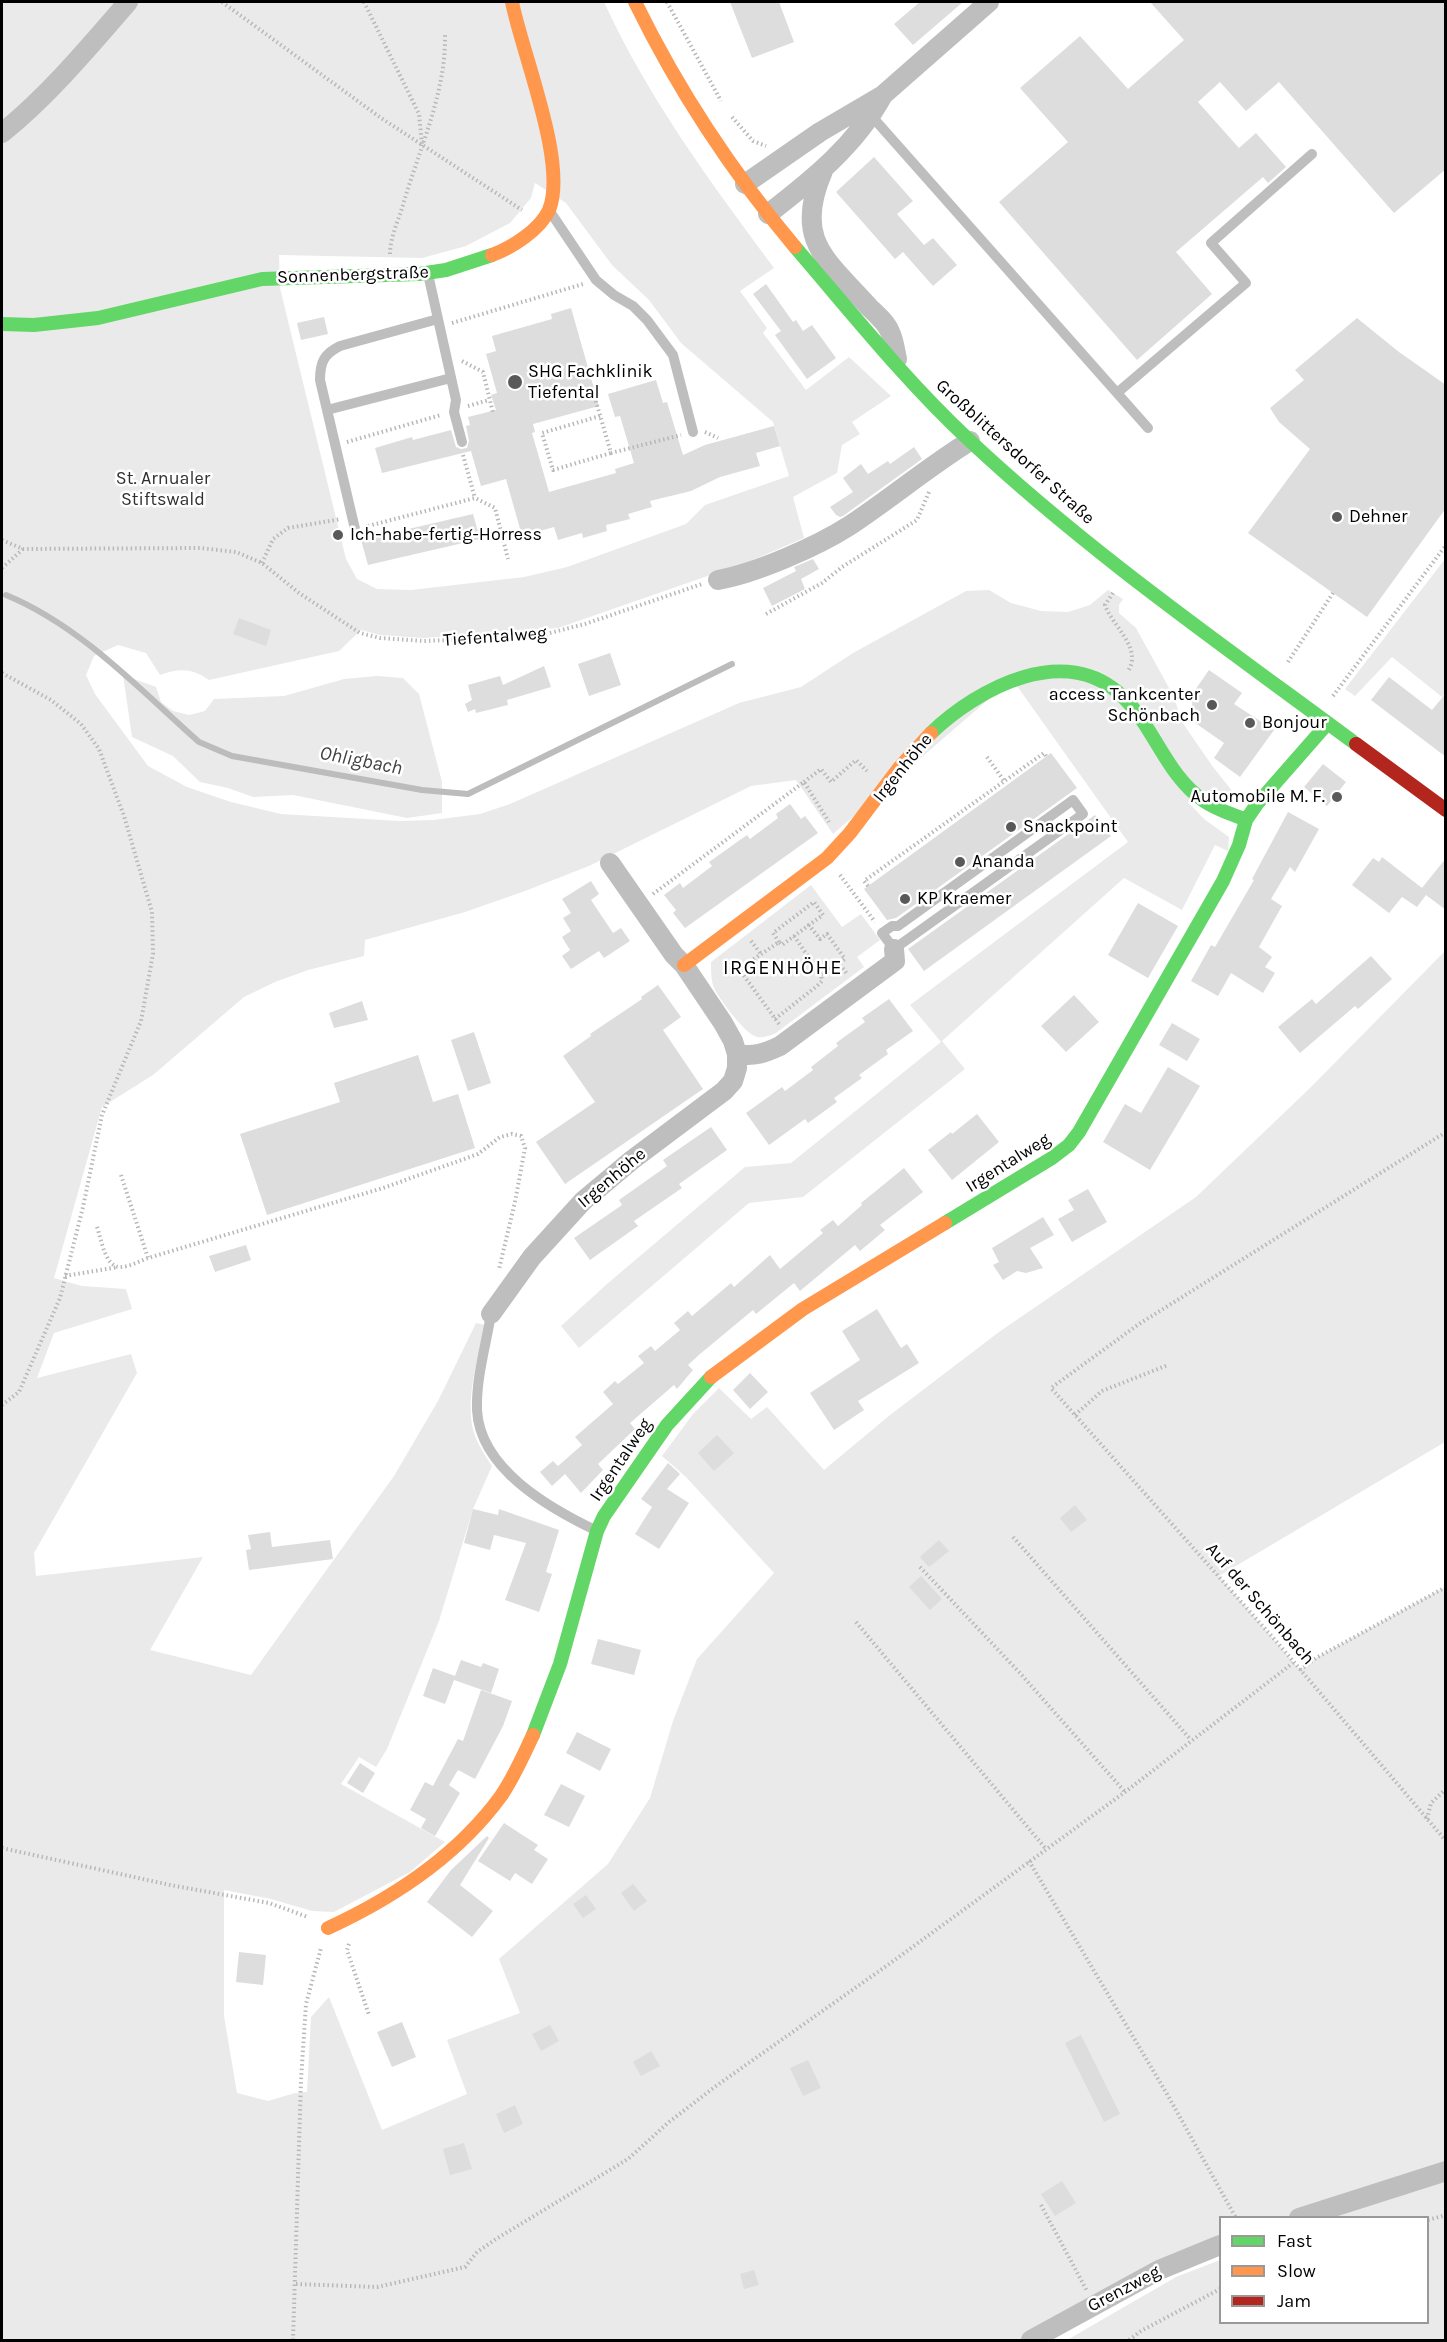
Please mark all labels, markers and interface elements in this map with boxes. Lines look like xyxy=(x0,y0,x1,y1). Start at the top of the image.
street label: Sonnenbergstraße xyxy=(277,262,429,288)
place label: SHG Fachklinik Tiefental xyxy=(528,361,653,404)
marker: SHG Fachklinik Tiefental xyxy=(506,373,524,391)
street label: Großblittersdorfer Straße xyxy=(931,375,1099,529)
park label: St. Arnualer Stiftswald xyxy=(116,468,210,510)
place label: Dehner xyxy=(1349,506,1408,528)
marker: Dehner xyxy=(1330,510,1344,524)
place label: Ich-habe-fertig-Horress xyxy=(350,524,542,546)
marker: Ich-habe-fertig-Horress xyxy=(331,528,345,542)
street label: Tiefentalweg xyxy=(442,623,548,651)
place label: access Tankcenter Schönbach xyxy=(1049,684,1200,726)
marker: access Tankcenter Schönbach xyxy=(1205,698,1219,712)
place label: Bonjour xyxy=(1262,712,1327,734)
marker: Bonjour xyxy=(1243,716,1257,730)
street label: Irgenhöhe xyxy=(869,729,937,807)
water label: Ohligbach xyxy=(318,741,404,781)
place label: Automobile M. F. xyxy=(1191,786,1325,808)
marker: Automobile M. F. xyxy=(1330,790,1344,804)
place label: Snackpoint xyxy=(1023,816,1117,838)
marker: Snackpoint xyxy=(1004,820,1018,834)
place label: Ananda xyxy=(972,851,1035,873)
marker: Ananda xyxy=(953,855,967,869)
place label: KP Kraemer xyxy=(917,888,1011,910)
marker: KP Kraemer xyxy=(898,892,912,906)
district label: IRGENHÖHE xyxy=(723,956,843,980)
street label: Irgentalweg xyxy=(962,1128,1054,1198)
street label: Irgenhöhe xyxy=(574,1143,650,1213)
street label: Irgentalweg xyxy=(585,1414,657,1506)
street label: Auf der Schönbach xyxy=(1201,1538,1319,1670)
legend xyxy=(1219,2216,1429,2324)
text: Fast xyxy=(1277,2230,1312,2252)
text: Slow xyxy=(1277,2260,1316,2282)
street label: Grenzweg xyxy=(1084,2261,1164,2317)
text: Jam xyxy=(1277,2290,1311,2312)

